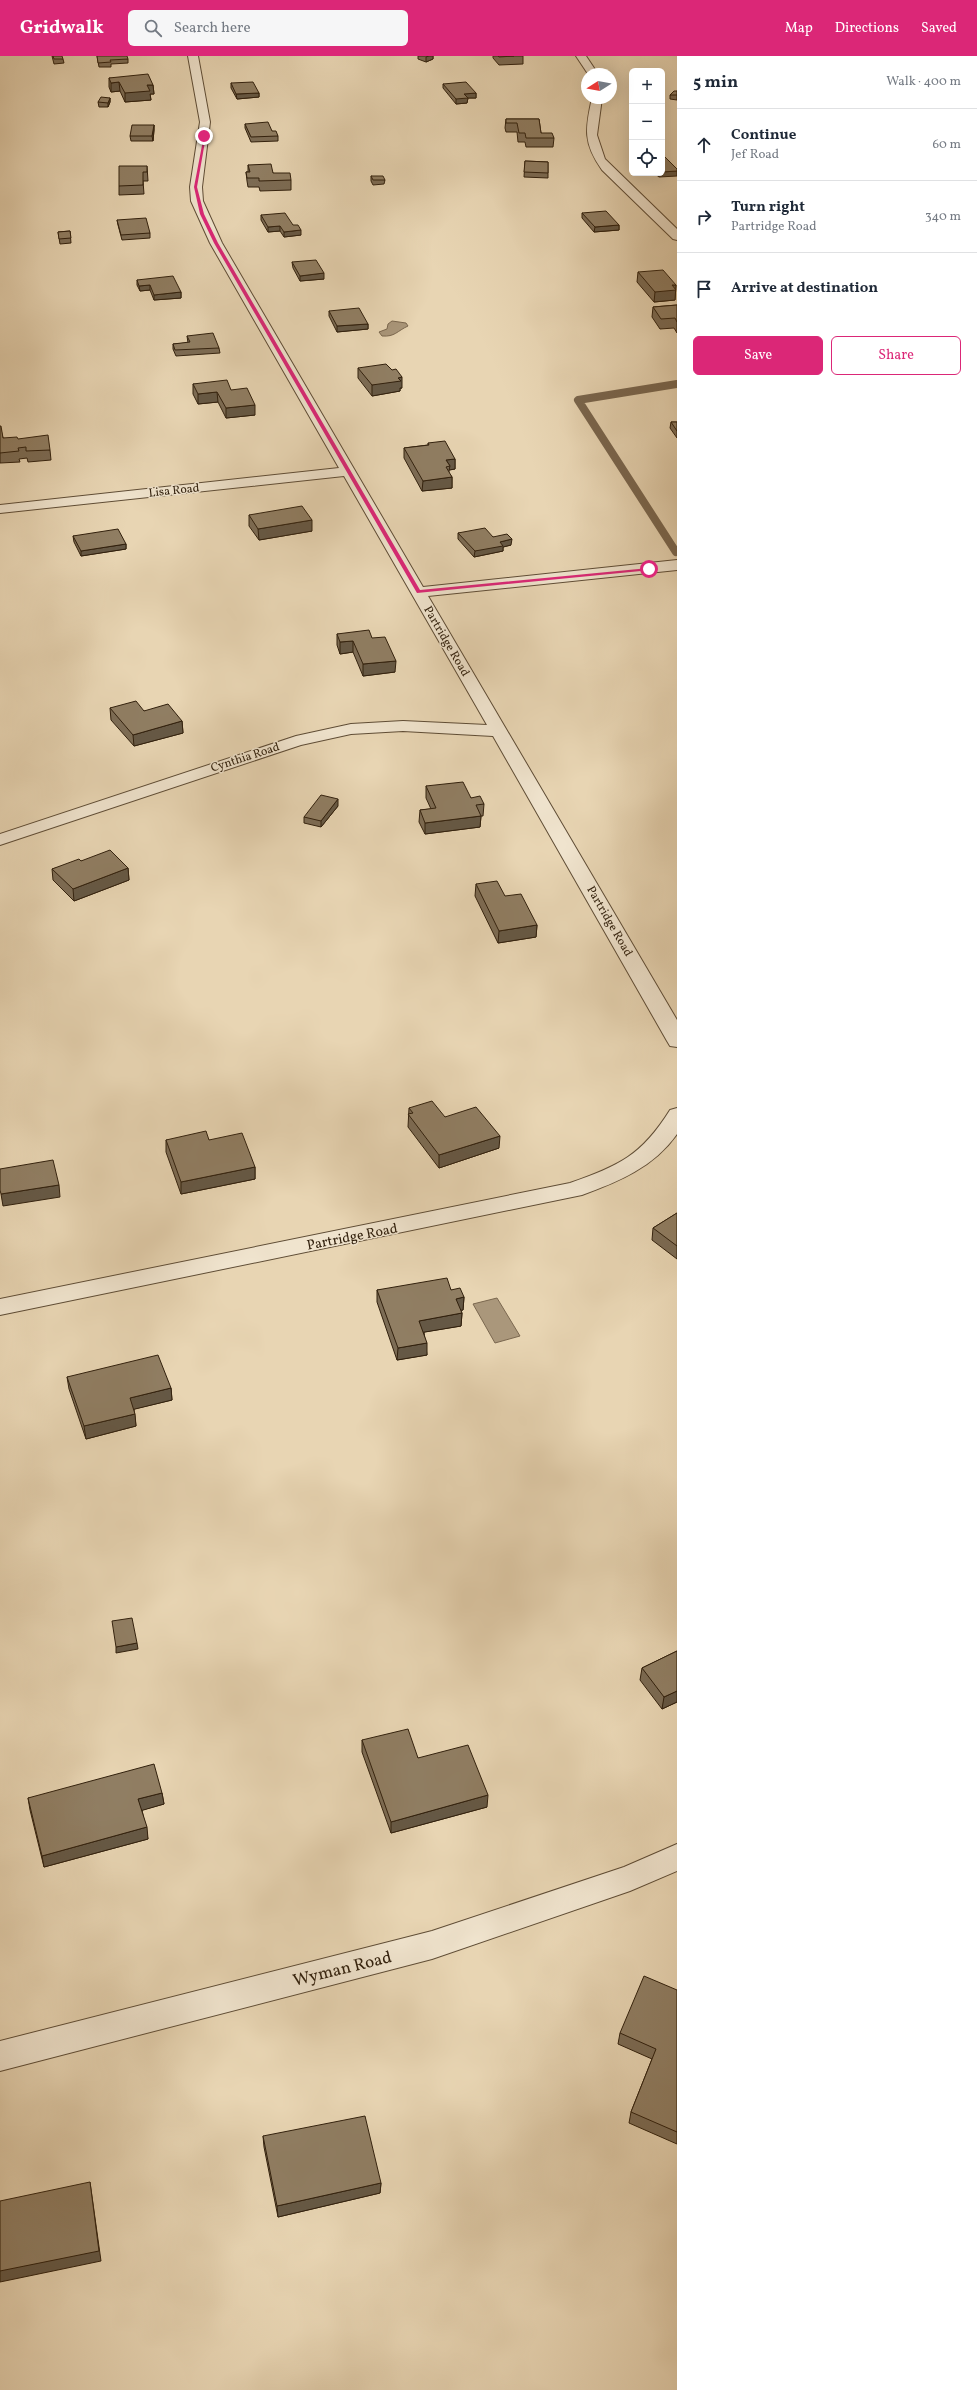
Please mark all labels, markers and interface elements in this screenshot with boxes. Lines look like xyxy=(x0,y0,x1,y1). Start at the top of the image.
search box xyxy=(128,10,408,46)
text: Gridwalk xyxy=(20,15,104,41)
icon: search xyxy=(142,17,164,39)
text: Search here xyxy=(174,18,251,39)
text: Map xyxy=(785,19,813,38)
text: Directions xyxy=(835,19,899,38)
text: Saved xyxy=(921,19,957,38)
north arrow xyxy=(581,68,617,104)
map controls xyxy=(629,68,665,176)
button: + xyxy=(629,68,665,104)
text: 5 min xyxy=(693,71,738,94)
text: Walk · 400 m xyxy=(886,73,961,91)
button: − xyxy=(629,104,665,140)
text: Continue xyxy=(731,125,796,146)
route end xyxy=(195,127,213,145)
icon: ahead xyxy=(693,134,715,156)
text: 60 m xyxy=(933,136,961,154)
button: locate xyxy=(629,140,665,176)
text: Jef Road xyxy=(731,146,779,164)
text: Turn right xyxy=(731,197,805,218)
icon: right xyxy=(693,206,715,228)
text: 340 m xyxy=(925,208,961,226)
text: Partridge Road xyxy=(731,218,817,236)
icon: arrive xyxy=(693,278,715,300)
text: Arrive at destination xyxy=(731,278,878,299)
button: Save xyxy=(693,336,823,375)
button: Share xyxy=(831,336,961,375)
street label: Lisa Road xyxy=(148,480,200,502)
route start xyxy=(640,560,658,578)
street label: Partridge Road xyxy=(419,603,473,680)
street label: Cynthia Road xyxy=(209,739,282,777)
street label: Partridge Road xyxy=(582,883,636,960)
street label: Partridge Road xyxy=(305,1219,399,1256)
street label: Wyman Road xyxy=(291,1946,394,1993)

